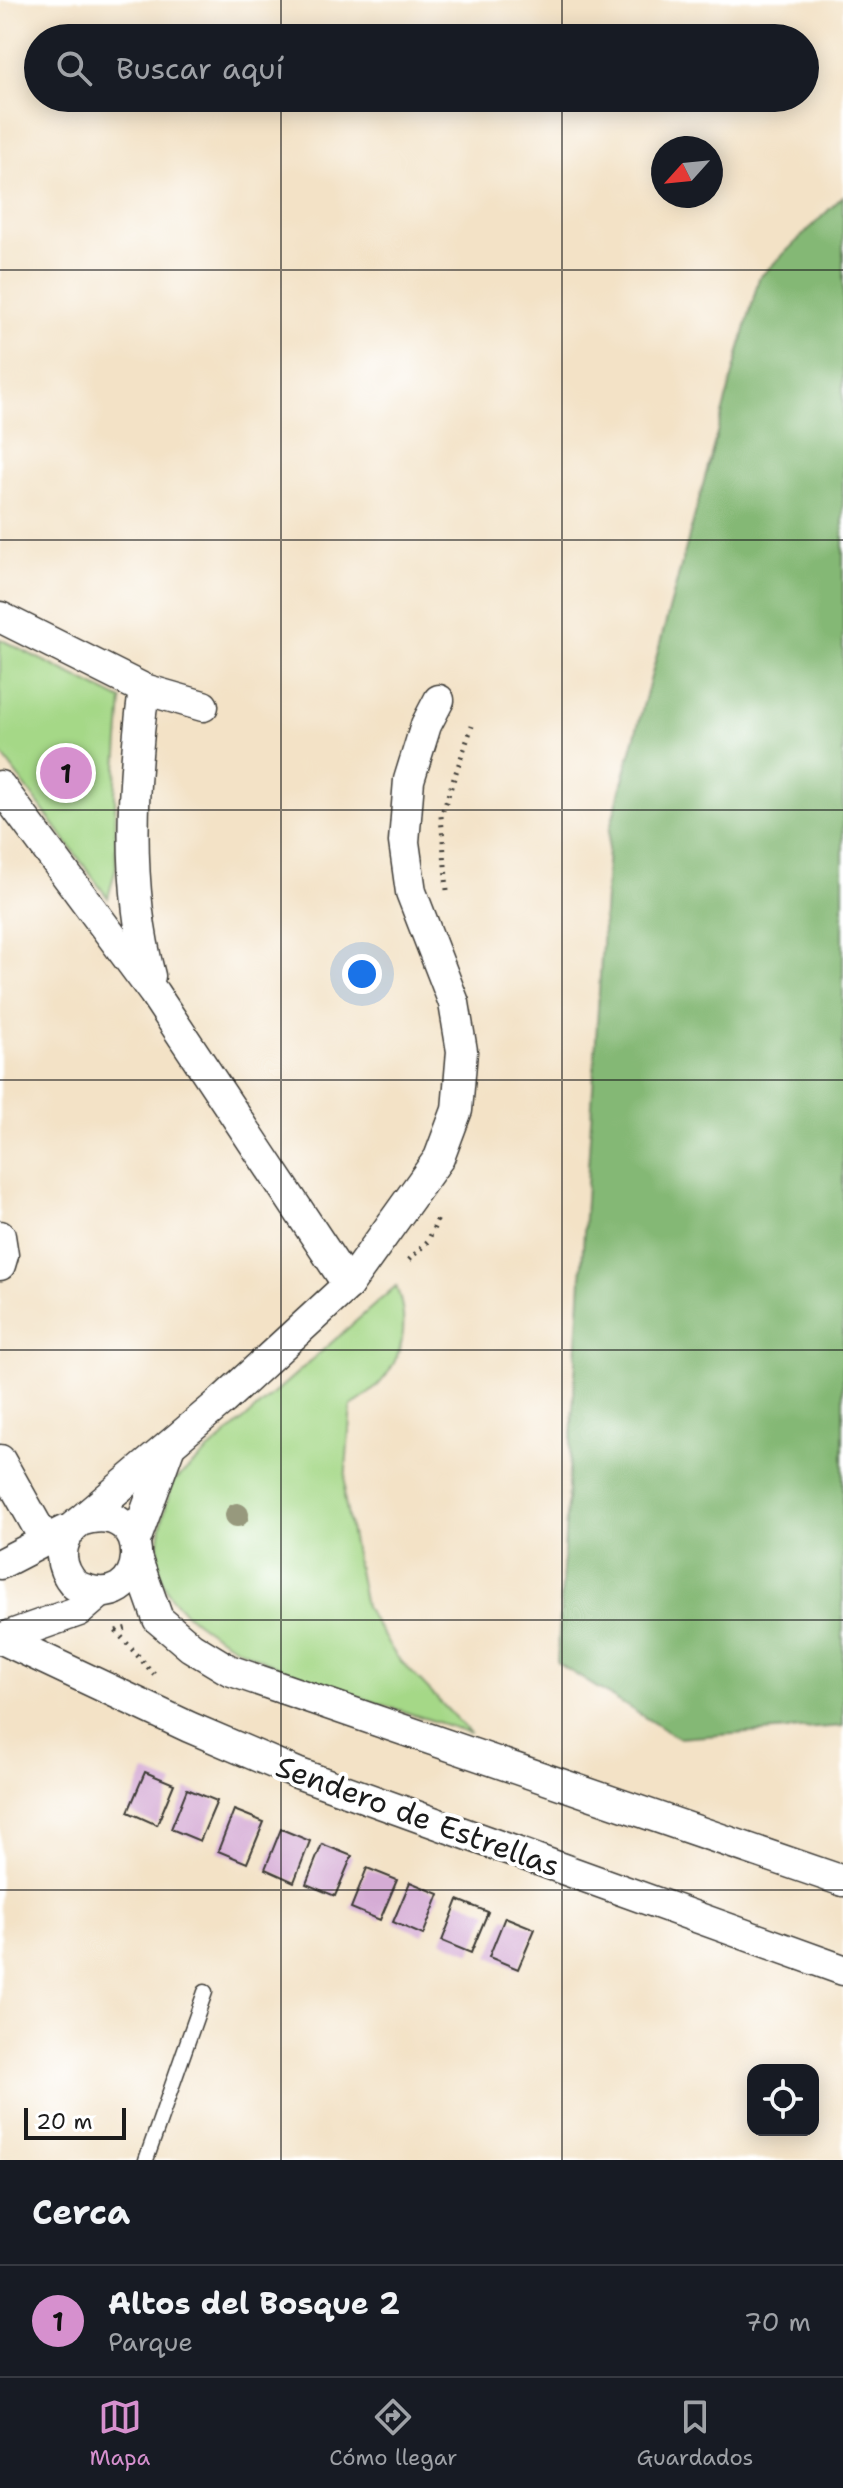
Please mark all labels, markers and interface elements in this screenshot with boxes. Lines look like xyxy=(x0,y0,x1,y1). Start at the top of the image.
search box xyxy=(24,24,819,112)
icon: search xyxy=(52,46,96,90)
text: Buscar aquí xyxy=(116,48,284,89)
north arrow xyxy=(651,136,723,208)
pin: 1 xyxy=(40,743,92,803)
your location xyxy=(342,954,382,994)
street label: Sendero de Estrellas xyxy=(270,1746,566,1886)
map controls xyxy=(747,2064,819,2136)
button: locate xyxy=(747,2064,819,2136)
scale bar xyxy=(24,2104,126,2140)
text: 20 m xyxy=(36,2107,93,2136)
text: Cerca xyxy=(32,2189,130,2235)
text: Altos del Bosque 2 xyxy=(108,2283,400,2324)
text: 1 xyxy=(52,2304,64,2339)
text: 70 m xyxy=(744,2304,811,2339)
text: Parque xyxy=(108,2324,193,2359)
tab: Mapa xyxy=(89,2395,150,2472)
tab: Cómo llegar xyxy=(329,2395,457,2472)
tab: Guardados xyxy=(636,2395,754,2472)

